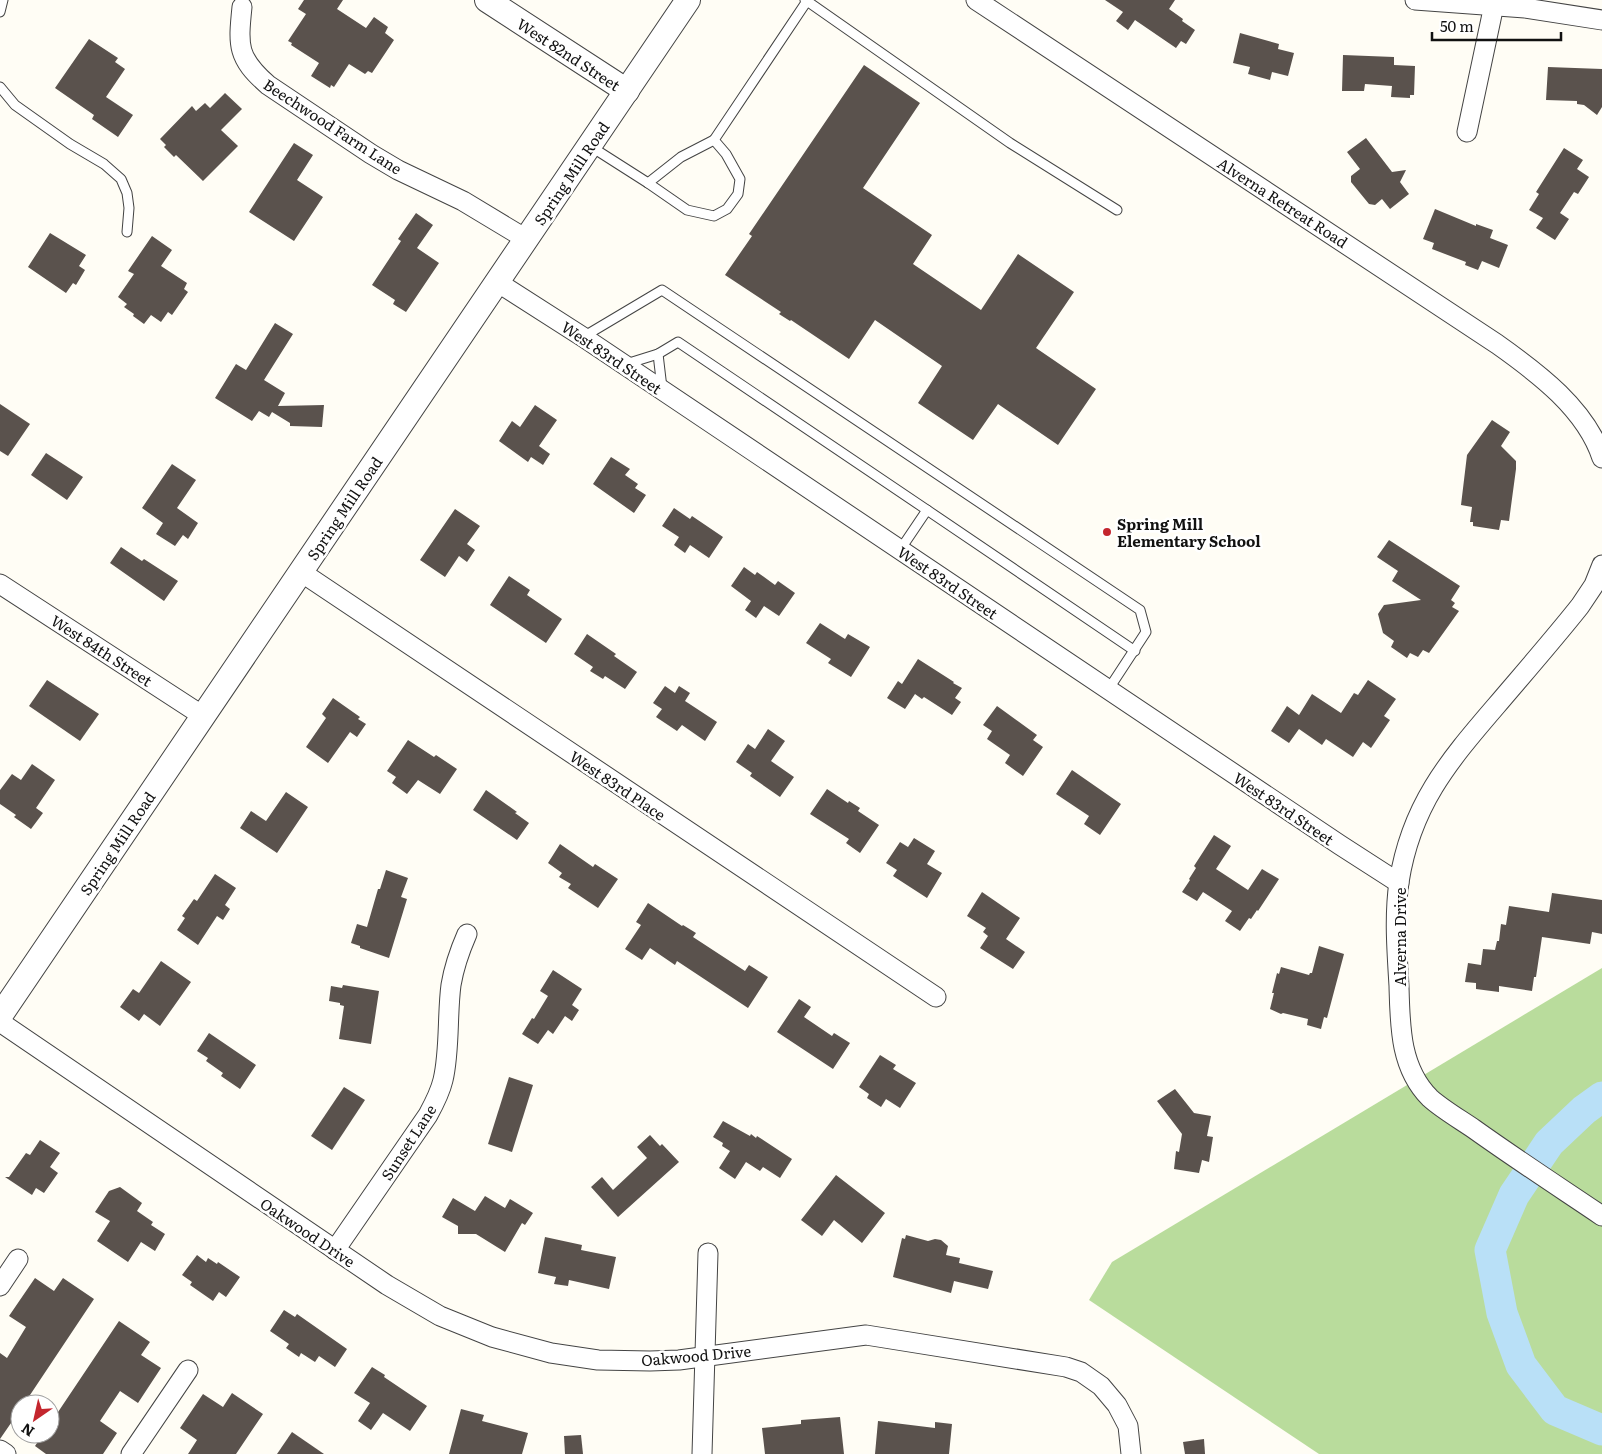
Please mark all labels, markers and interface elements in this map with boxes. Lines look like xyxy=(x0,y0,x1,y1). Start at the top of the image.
scale bar xyxy=(1432,10,1561,42)
street label: West 82nd Street xyxy=(513,12,625,96)
text: 50 m xyxy=(1440,14,1474,37)
street label: Beechwood Farm Lane xyxy=(259,73,407,180)
street label: Spring Mill Road xyxy=(528,116,614,230)
street label: Alverna Retreat Road xyxy=(1213,151,1353,253)
street label: West 83rd Street xyxy=(557,315,667,399)
street label: Spring Mill Road xyxy=(301,451,387,565)
place label: Spring Mill Elementary School xyxy=(1117,512,1261,552)
marker: Spring Mill Elementary School xyxy=(1101,526,1113,538)
street label: West 83rd Street xyxy=(893,540,1003,624)
street label: West 84th Street xyxy=(47,609,157,691)
street label: West 83rd Place xyxy=(566,744,671,826)
street label: West 83rd Street xyxy=(1229,766,1339,850)
street label: Spring Mill Road xyxy=(74,786,160,900)
street label: Alverna Drive xyxy=(1388,887,1411,987)
street label: Sunset Lane xyxy=(375,1099,441,1185)
street label: Oakwood Drive xyxy=(256,1192,360,1272)
street label: Oakwood Drive xyxy=(640,1339,752,1371)
north arrow xyxy=(10,1394,60,1444)
text: N xyxy=(17,1419,38,1442)

